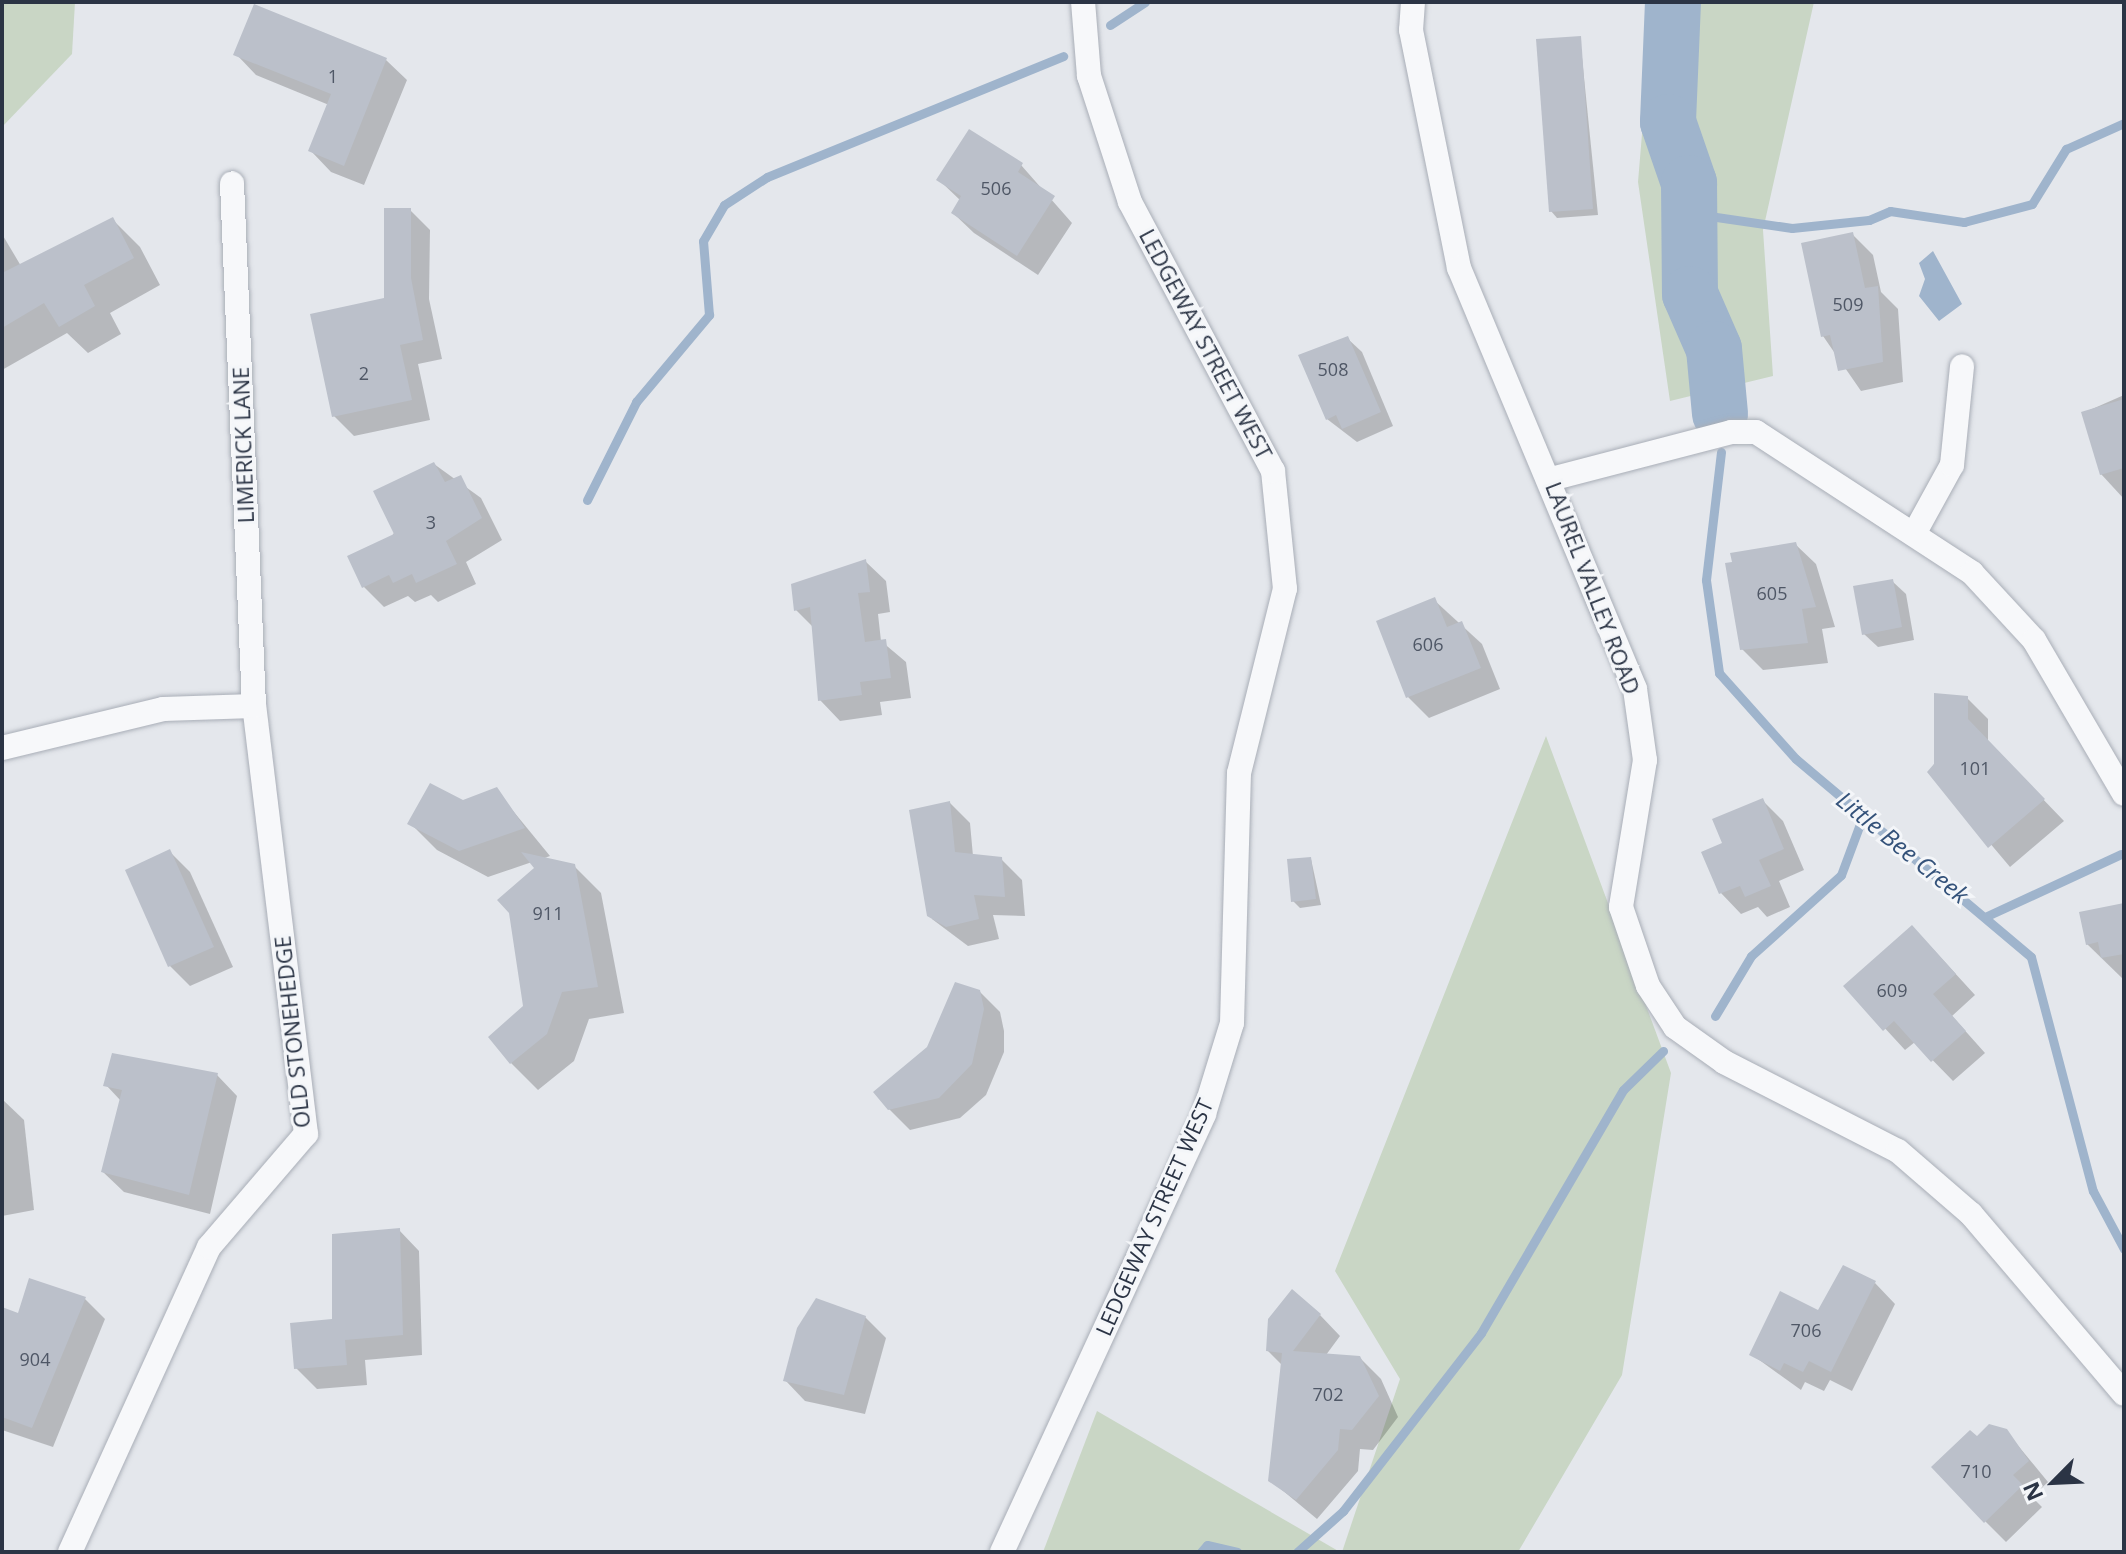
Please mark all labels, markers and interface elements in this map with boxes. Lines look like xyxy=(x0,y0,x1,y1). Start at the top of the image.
house number: 1 xyxy=(328,65,338,87)
house number: 506 xyxy=(981,177,1011,199)
street label: LEDGEWAY STREET WEST xyxy=(1134,224,1278,464)
house number: 509 xyxy=(1833,293,1863,315)
house number: 508 xyxy=(1318,358,1348,380)
house number: 2 xyxy=(359,362,369,384)
street label: LIMERICK LANE xyxy=(227,366,259,524)
street label: LAUREL VALLEY ROAD xyxy=(1540,478,1646,698)
house number: 3 xyxy=(426,511,436,533)
house number: 605 xyxy=(1757,582,1787,604)
house number: 606 xyxy=(1413,633,1443,655)
house number: 101 xyxy=(1960,757,1990,779)
water label: Little Bee Creek xyxy=(1831,785,1975,909)
house number: 911 xyxy=(533,902,563,924)
street label: OLD STONEHEDGE xyxy=(269,935,315,1129)
house number: 609 xyxy=(1877,979,1907,1001)
street label: LEDGEWAY STREET WEST xyxy=(1090,1094,1218,1340)
house number: 706 xyxy=(1791,1319,1821,1341)
house number: 904 xyxy=(20,1348,50,1370)
house number: 702 xyxy=(1313,1383,1343,1405)
north arrow xyxy=(2014,1442,2094,1522)
house number: 710 xyxy=(1961,1460,1991,1482)
text: N xyxy=(2015,1477,2049,1506)

